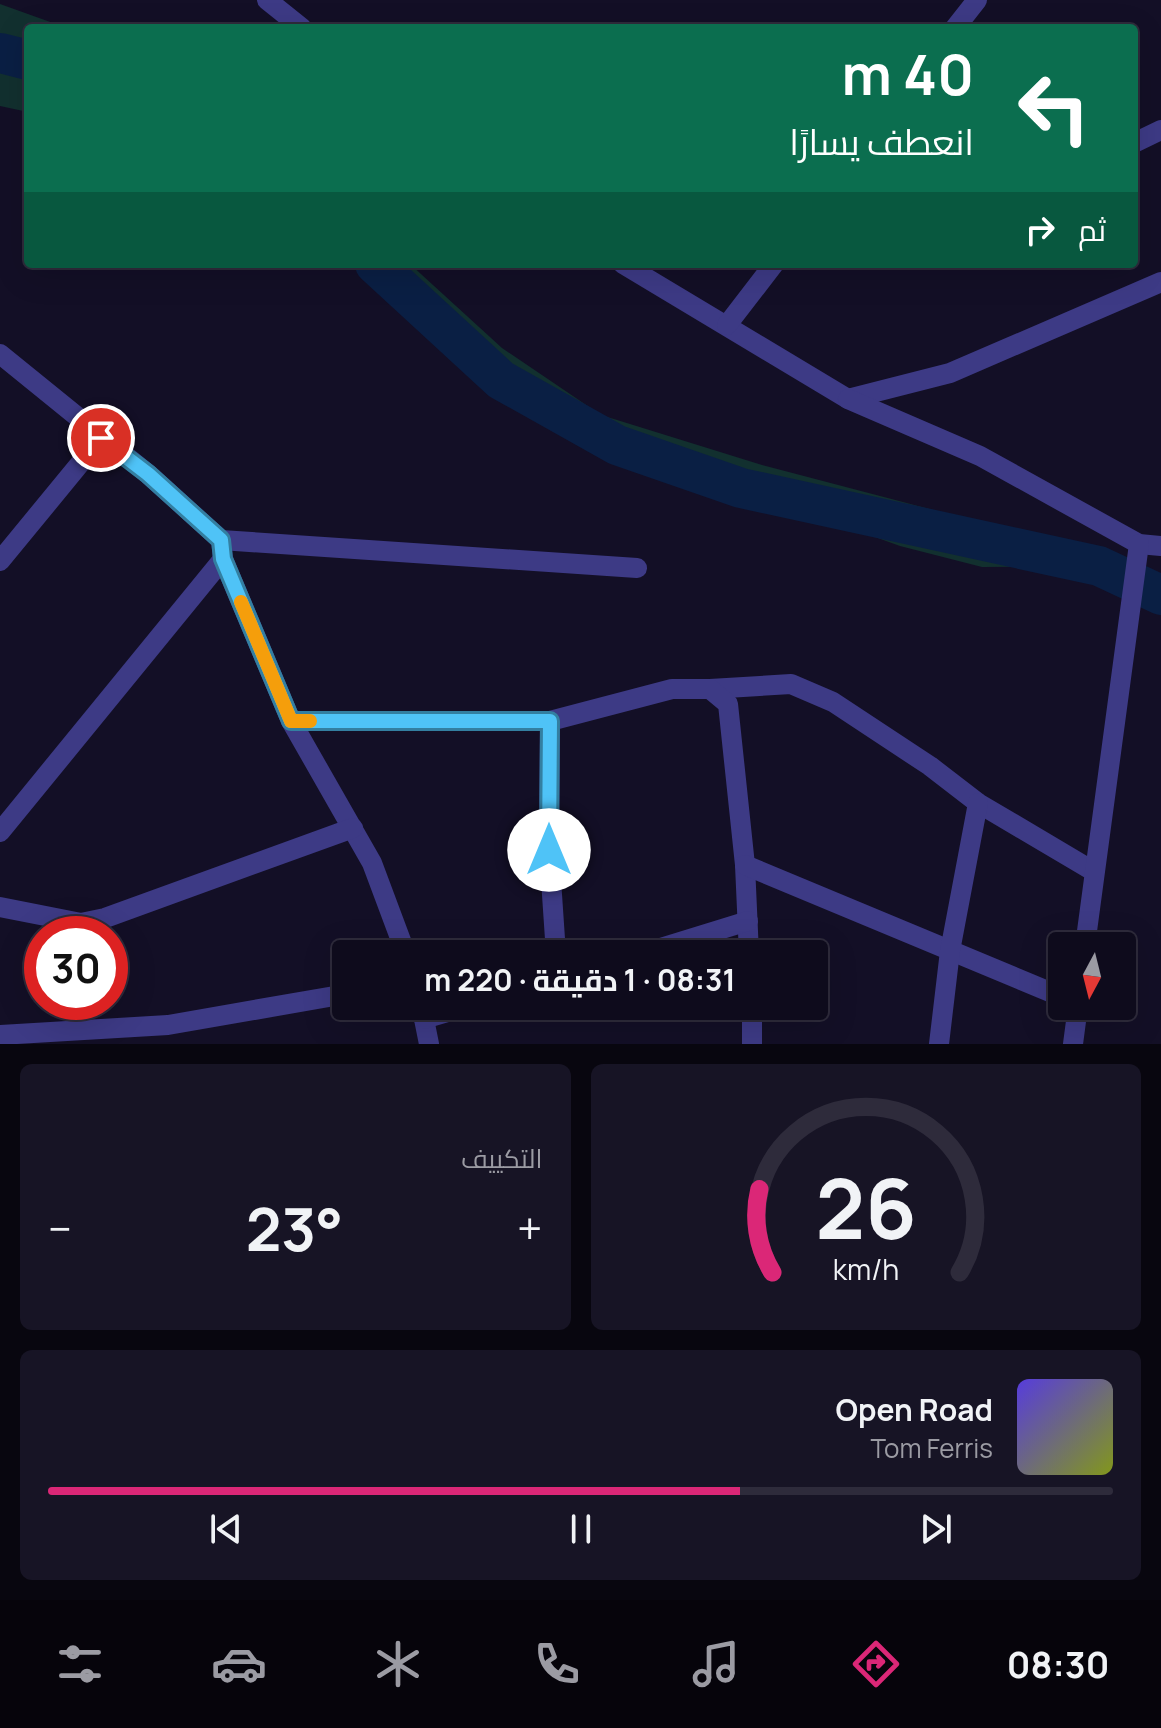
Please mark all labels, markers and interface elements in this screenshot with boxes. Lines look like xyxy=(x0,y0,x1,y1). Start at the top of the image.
text: 40 m xyxy=(842,35,974,112)
icon: left xyxy=(1002,56,1106,160)
text: انعطف يسارًا xyxy=(789,117,974,166)
icon: right xyxy=(1018,208,1062,252)
text: ثم xyxy=(1078,209,1106,250)
pin xyxy=(67,404,135,472)
icon: arrive xyxy=(79,416,123,460)
position arrow xyxy=(507,808,591,892)
speed limit sign: 30 xyxy=(24,916,128,1020)
north arrow xyxy=(1048,932,1136,1020)
map controls xyxy=(1048,932,1136,1020)
text: 08:31 · 1 دقيقة · 220 m xyxy=(424,959,736,1000)
text: التكييف xyxy=(461,1140,543,1176)
text: 26 xyxy=(815,1150,916,1264)
text: 23° xyxy=(246,1187,343,1269)
text: − xyxy=(48,1198,72,1258)
text: + xyxy=(517,1198,542,1258)
text: km/h xyxy=(833,1250,899,1289)
text: Open Road xyxy=(836,1389,993,1430)
text: Tom Ferris xyxy=(871,1430,993,1466)
icon: previous xyxy=(204,1507,248,1551)
icon: pause xyxy=(559,1507,603,1551)
icon: next xyxy=(914,1507,958,1551)
icon: filters xyxy=(52,1636,108,1692)
icon: car xyxy=(211,1636,267,1692)
icon: climate xyxy=(370,1636,426,1692)
icon: phone xyxy=(529,1636,585,1692)
icon: music xyxy=(688,1636,744,1692)
icon: directions xyxy=(848,1636,904,1692)
text: 08:30 xyxy=(1007,1640,1109,1689)

